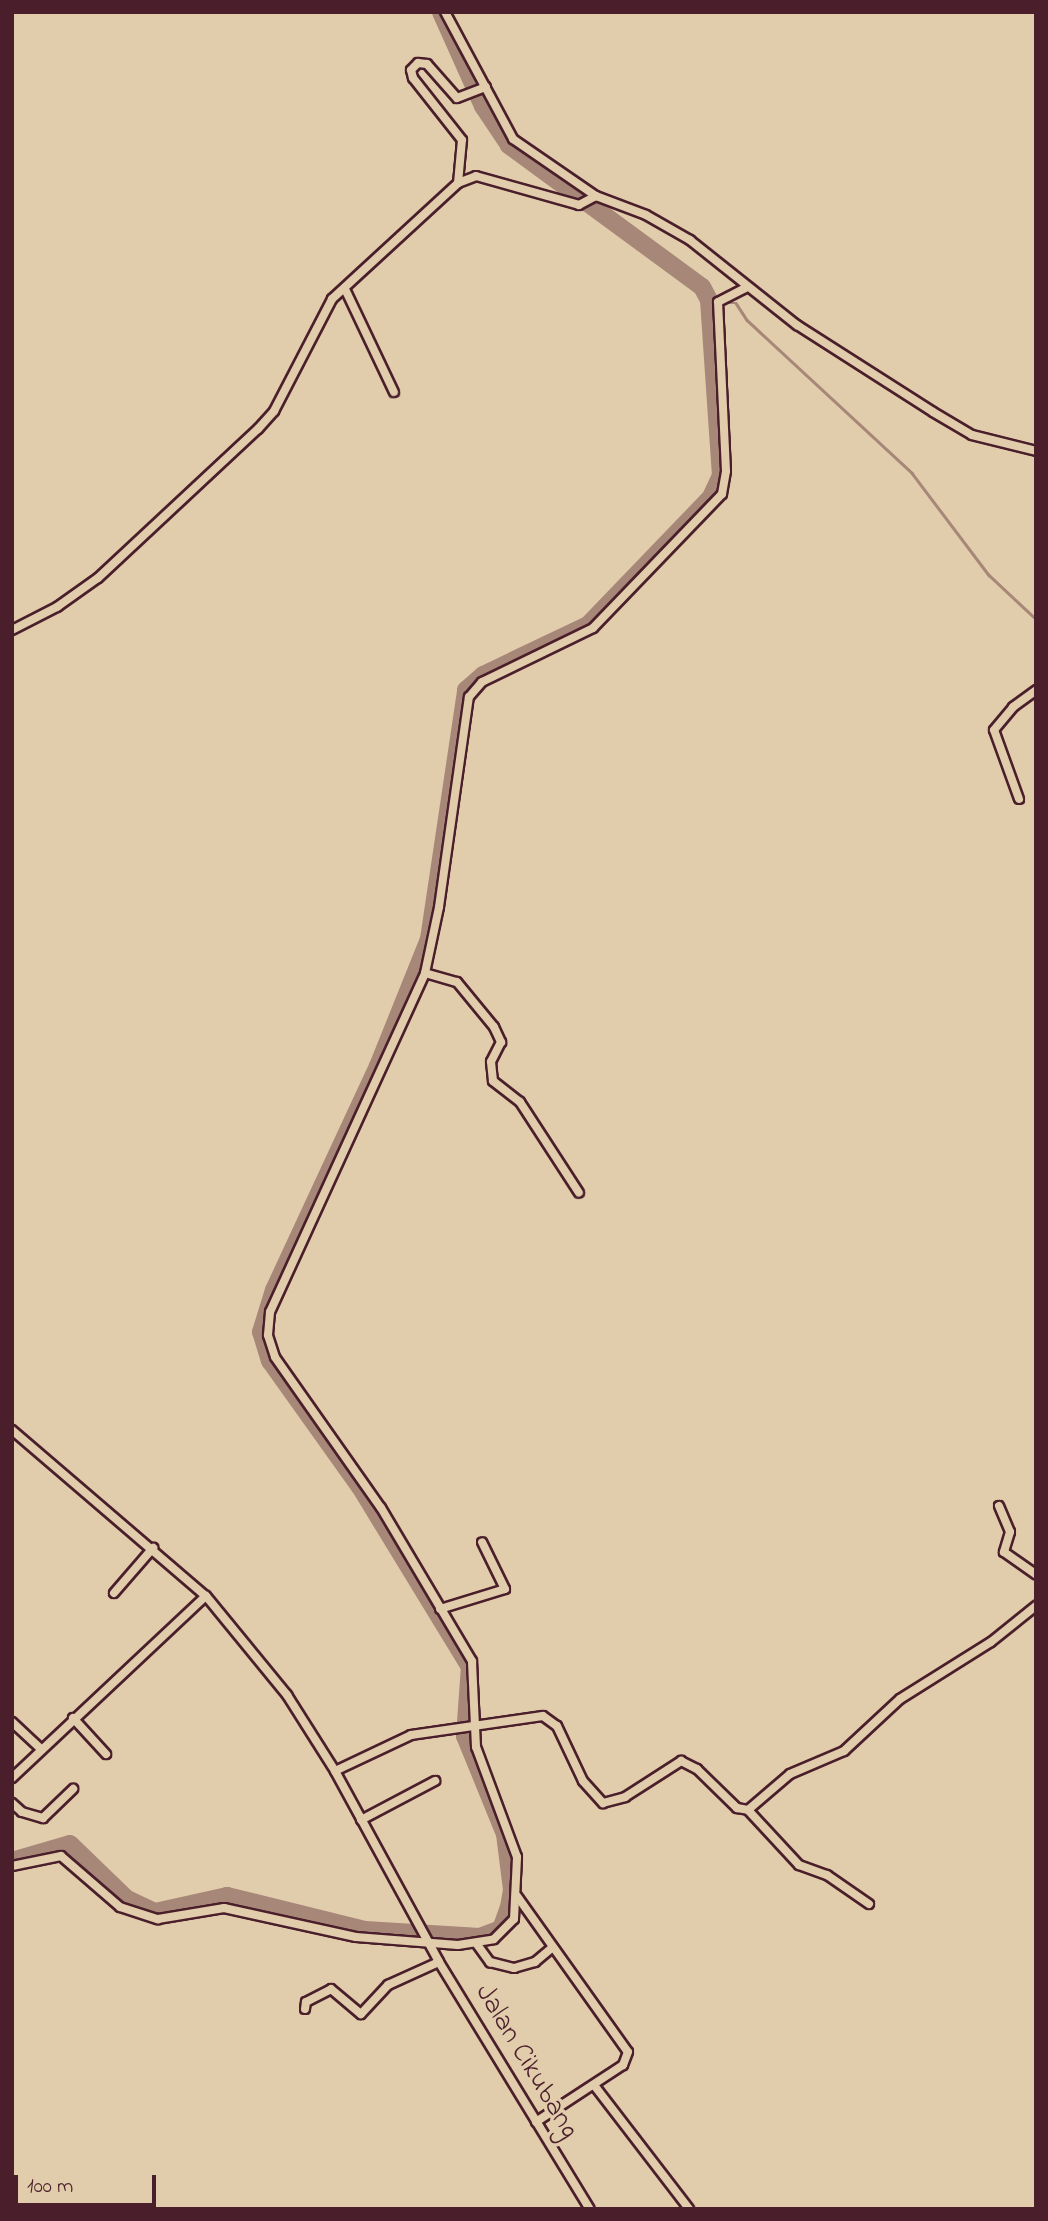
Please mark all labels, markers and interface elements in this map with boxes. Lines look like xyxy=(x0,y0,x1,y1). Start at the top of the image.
street label: Jalan Cikubang xyxy=(467,1979,585,2145)
scale bar xyxy=(18,2162,159,2206)
text: 100 m xyxy=(27,2172,73,2202)

